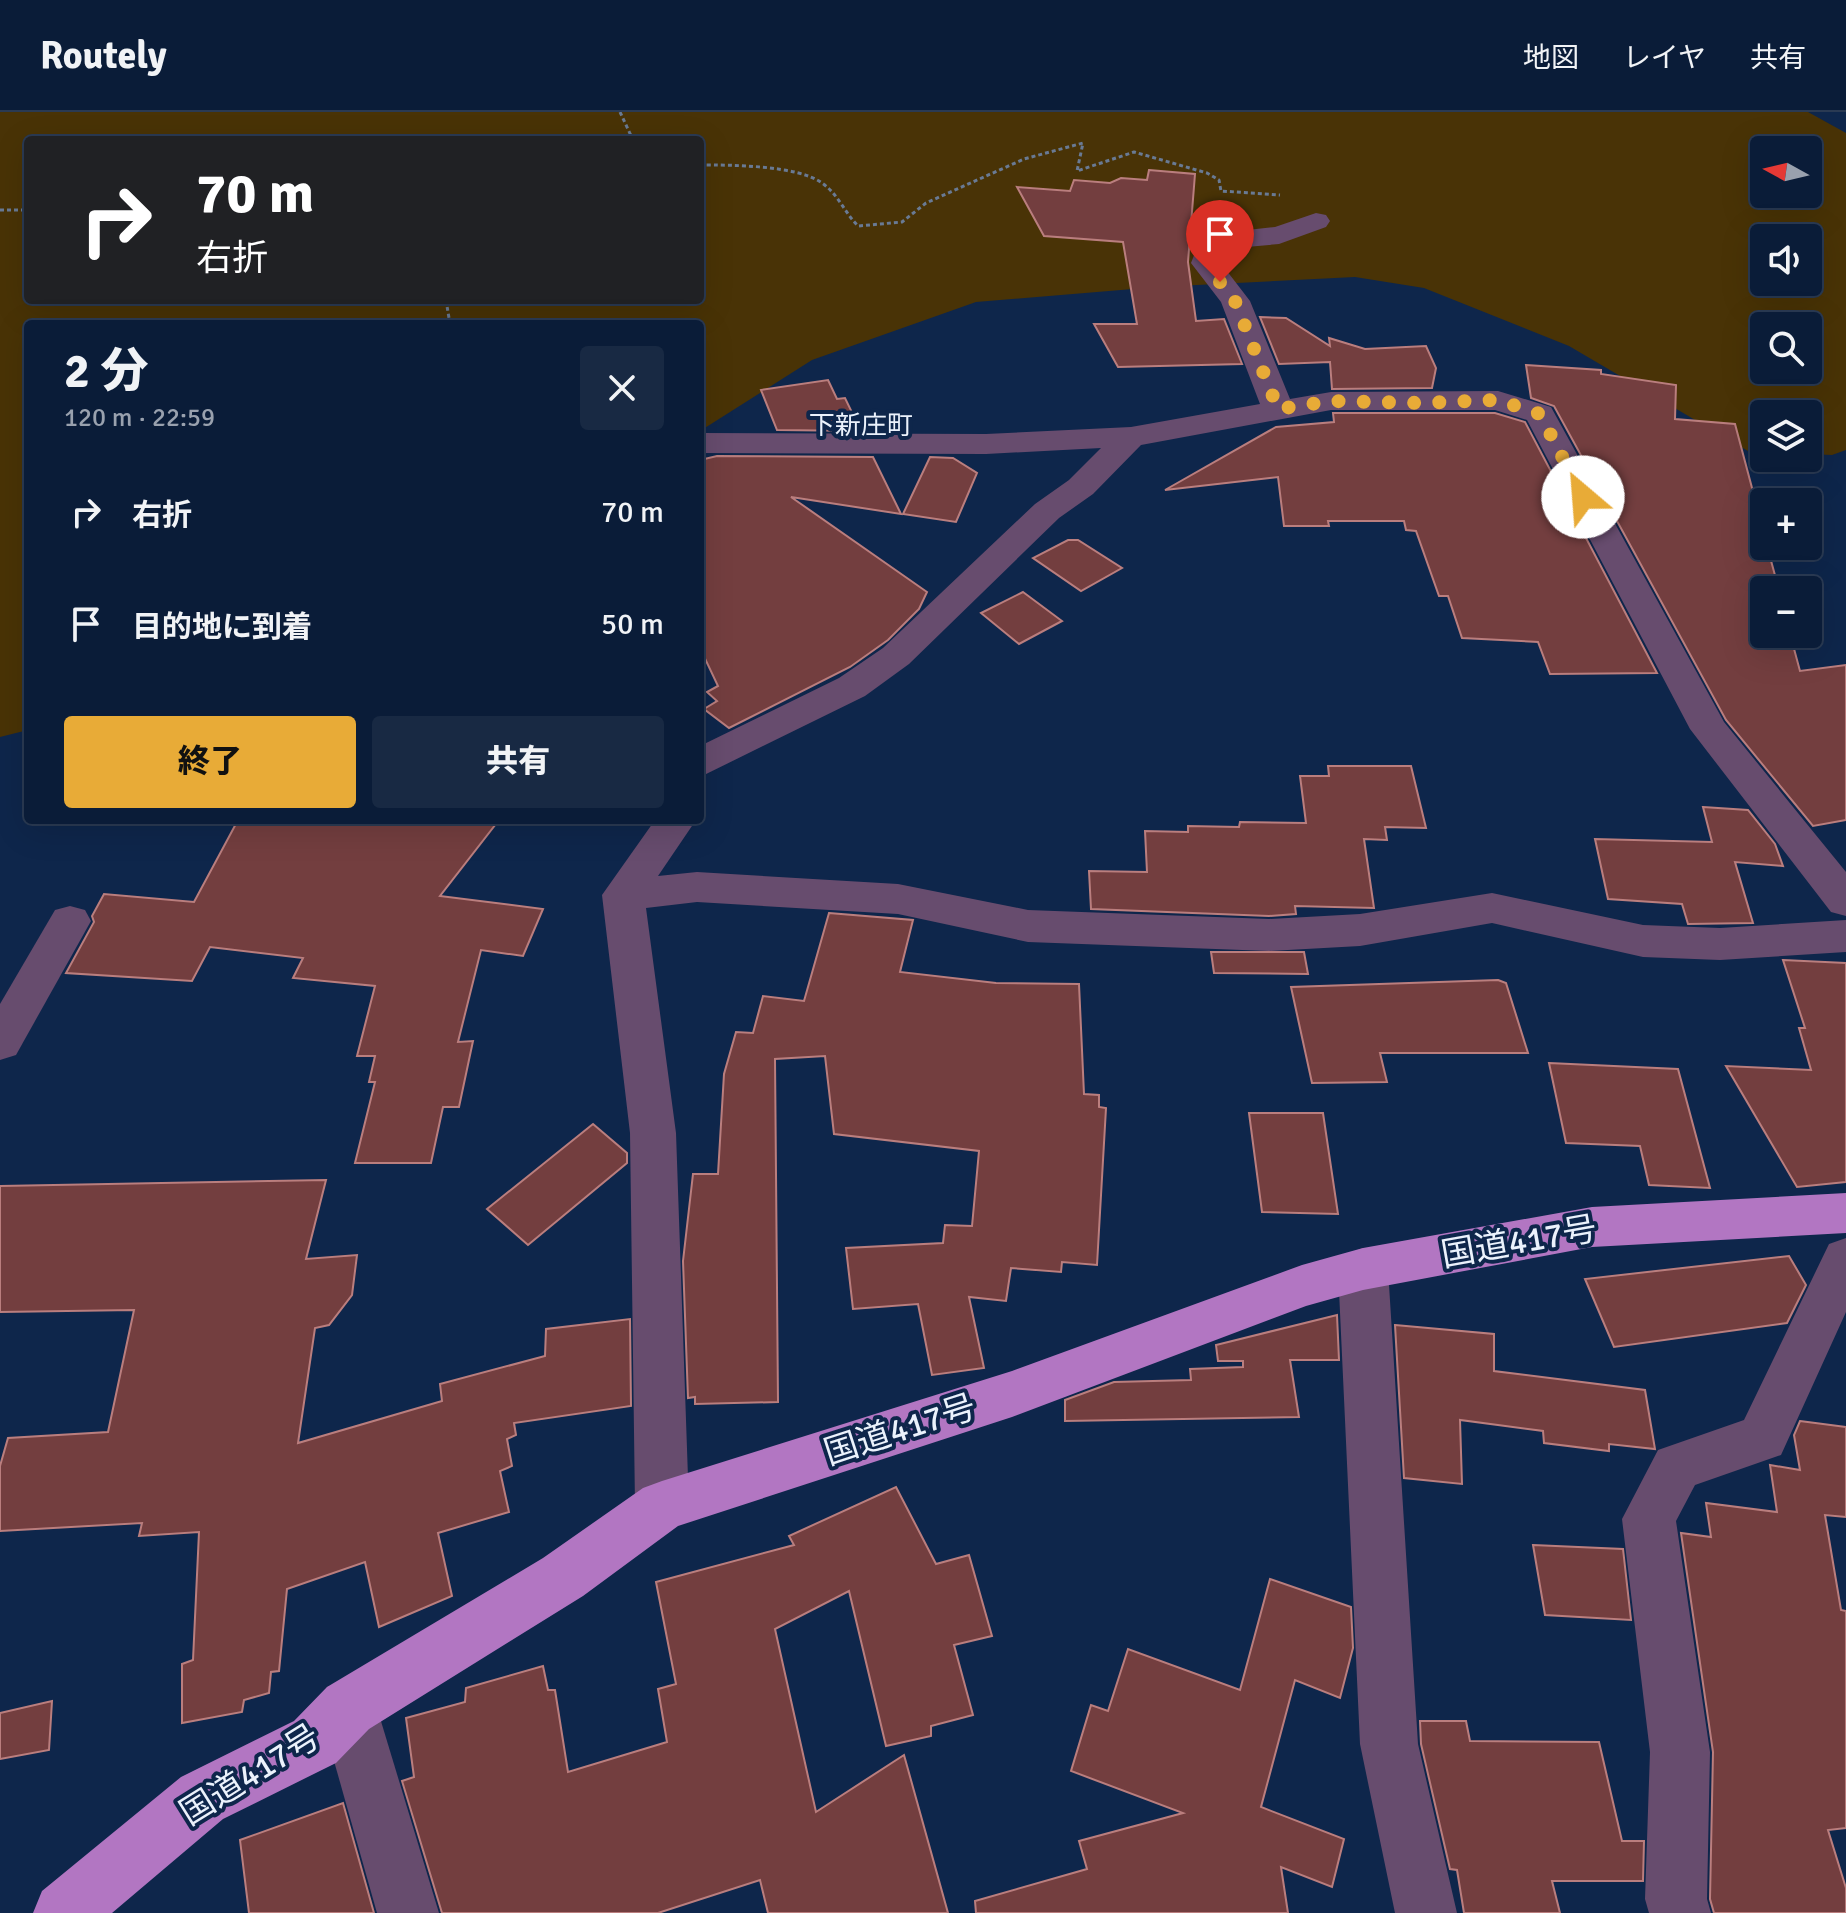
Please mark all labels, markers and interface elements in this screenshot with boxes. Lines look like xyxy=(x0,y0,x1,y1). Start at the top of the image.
text: Routely xyxy=(40,32,167,79)
text: 地図 xyxy=(1523,41,1579,75)
text: レイヤ xyxy=(1623,41,1706,75)
text: 共有 xyxy=(1750,41,1806,75)
north arrow xyxy=(1750,136,1822,208)
map controls xyxy=(1750,136,1822,648)
text: 70 m xyxy=(196,159,314,228)
icon: right xyxy=(64,168,168,272)
pin xyxy=(1186,200,1254,282)
icon: arrive xyxy=(1198,212,1242,256)
button: sound xyxy=(1750,224,1822,296)
text: 右折 xyxy=(196,236,268,281)
button: search xyxy=(1750,312,1822,384)
text: 2 分 xyxy=(64,342,148,401)
button: close xyxy=(580,346,664,430)
button: layers xyxy=(1750,400,1822,472)
text: 120 m · 22:59 xyxy=(64,402,215,434)
district label: 下新庄町 xyxy=(809,410,913,442)
position arrow xyxy=(1541,455,1625,539)
button: + xyxy=(1750,488,1822,560)
icon: right xyxy=(64,490,108,534)
text: 70 m xyxy=(601,494,664,531)
text: 右折 xyxy=(132,497,192,534)
button: − xyxy=(1750,576,1822,648)
icon: arrive xyxy=(64,602,108,646)
text: 50 m xyxy=(601,606,664,643)
text: 目的地に到着 xyxy=(132,609,312,646)
button: 終了 xyxy=(64,716,356,808)
button: 共有 xyxy=(372,716,664,808)
street label: 国道417号 xyxy=(1438,1208,1600,1276)
street label: 国道417号 xyxy=(819,1386,981,1474)
street label: 国道417号 xyxy=(172,1716,328,1834)

